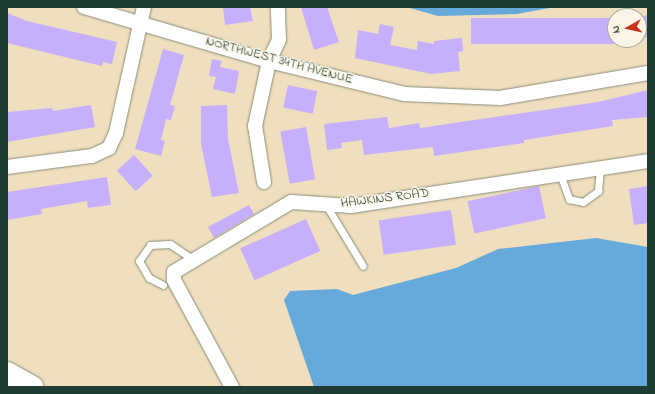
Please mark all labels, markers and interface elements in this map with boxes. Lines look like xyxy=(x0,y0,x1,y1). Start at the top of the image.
north arrow xyxy=(607,8,647,48)
text: N xyxy=(608,25,625,34)
street label: NORTHWEST 34TH AVENUE xyxy=(204,34,354,88)
street label: HAWKINS ROAD xyxy=(340,186,430,212)

